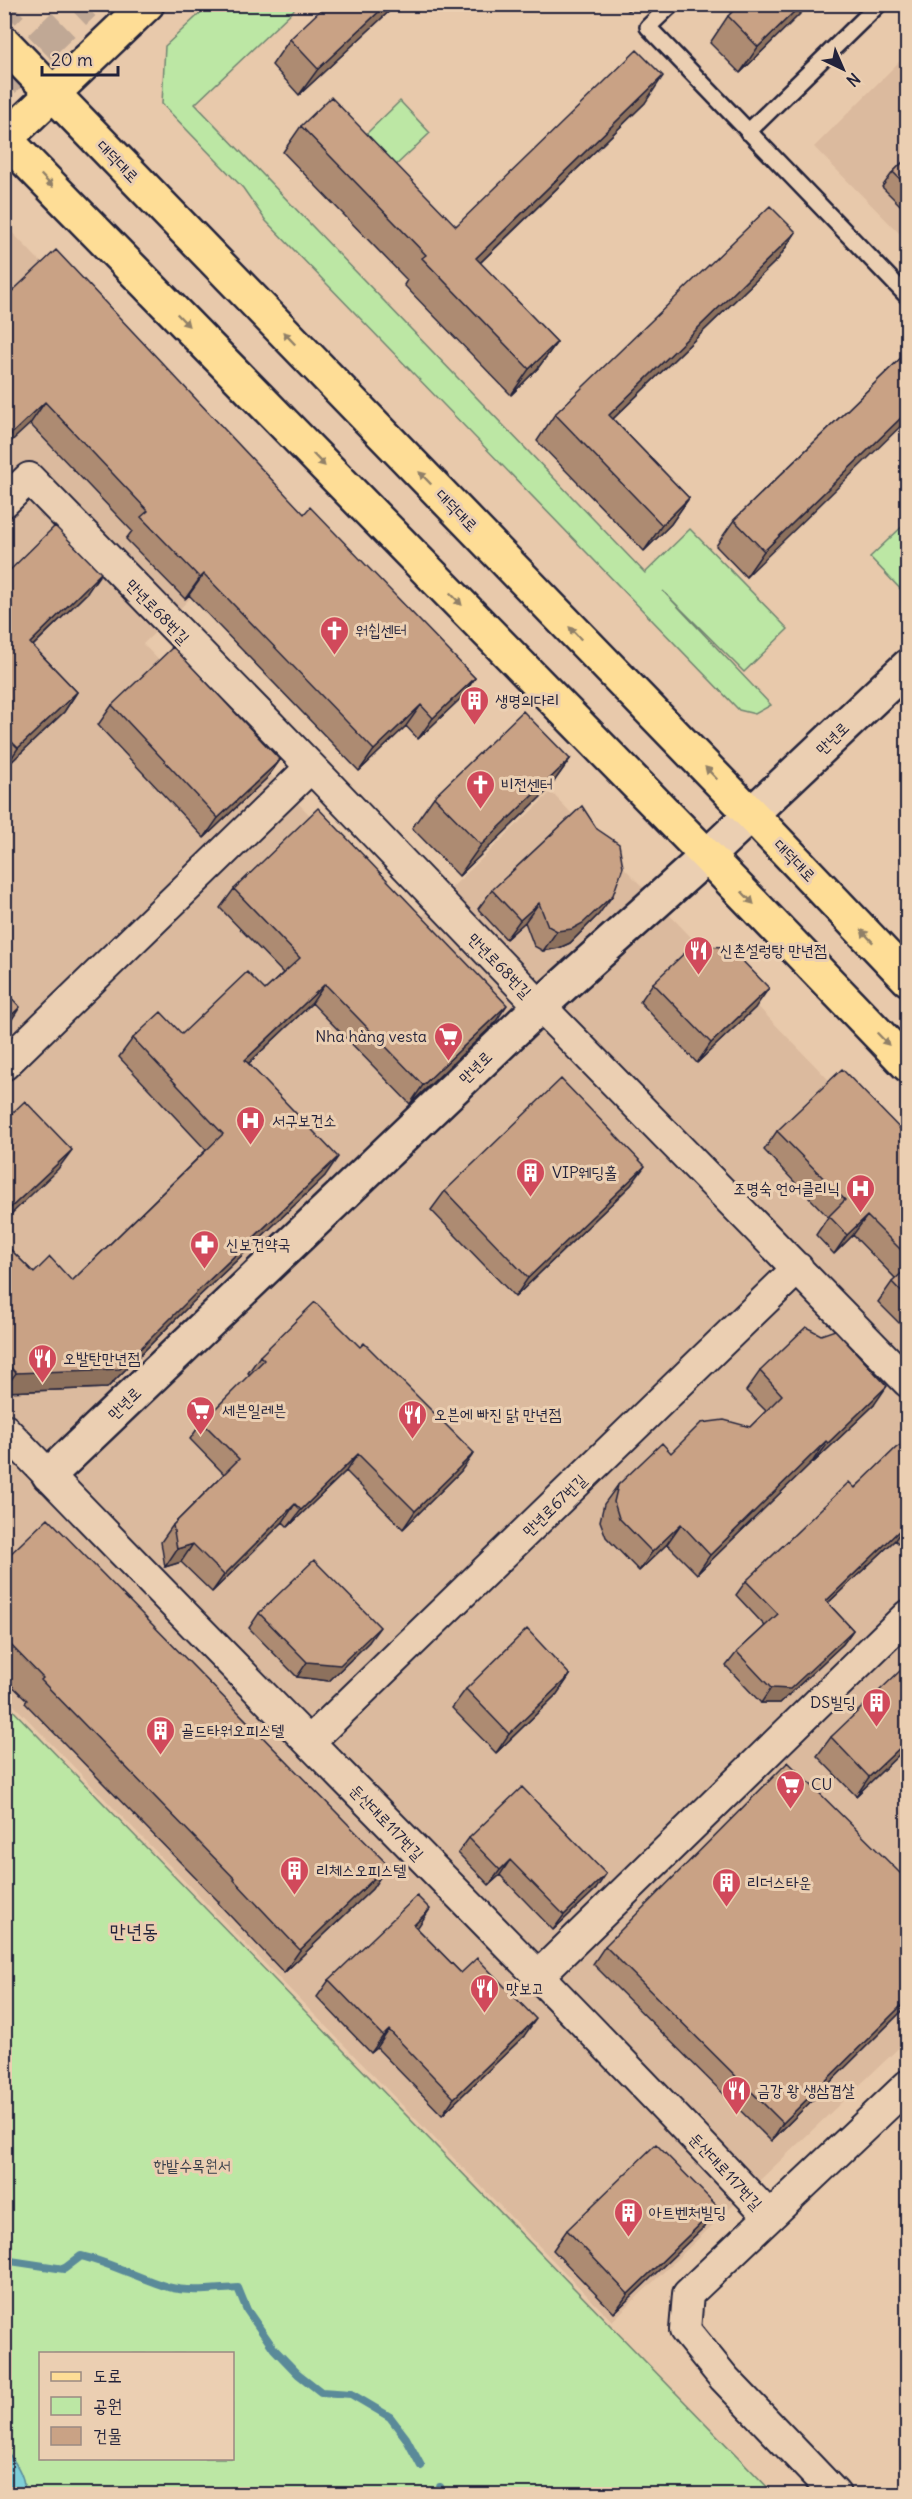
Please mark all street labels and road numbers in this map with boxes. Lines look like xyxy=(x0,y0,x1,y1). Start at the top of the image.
street label: 대덕대로 xyxy=(93,136,143,186)
street label: 대덕대로 xyxy=(432,485,482,535)
street label: 만년로68번길 xyxy=(122,574,194,648)
street label: 만년로 xyxy=(811,717,853,759)
street label: 대덕대로 xyxy=(770,835,820,885)
street label: 만년로68번길 xyxy=(464,928,536,1002)
street label: 만년로 xyxy=(454,1046,496,1088)
street label: 만년로 xyxy=(103,1382,145,1424)
street label: 만년로67번길 xyxy=(518,1469,590,1540)
street label: 둔산대로117번길 xyxy=(346,1780,428,1864)
street label: 둔산대로117번길 xyxy=(685,2128,767,2214)

